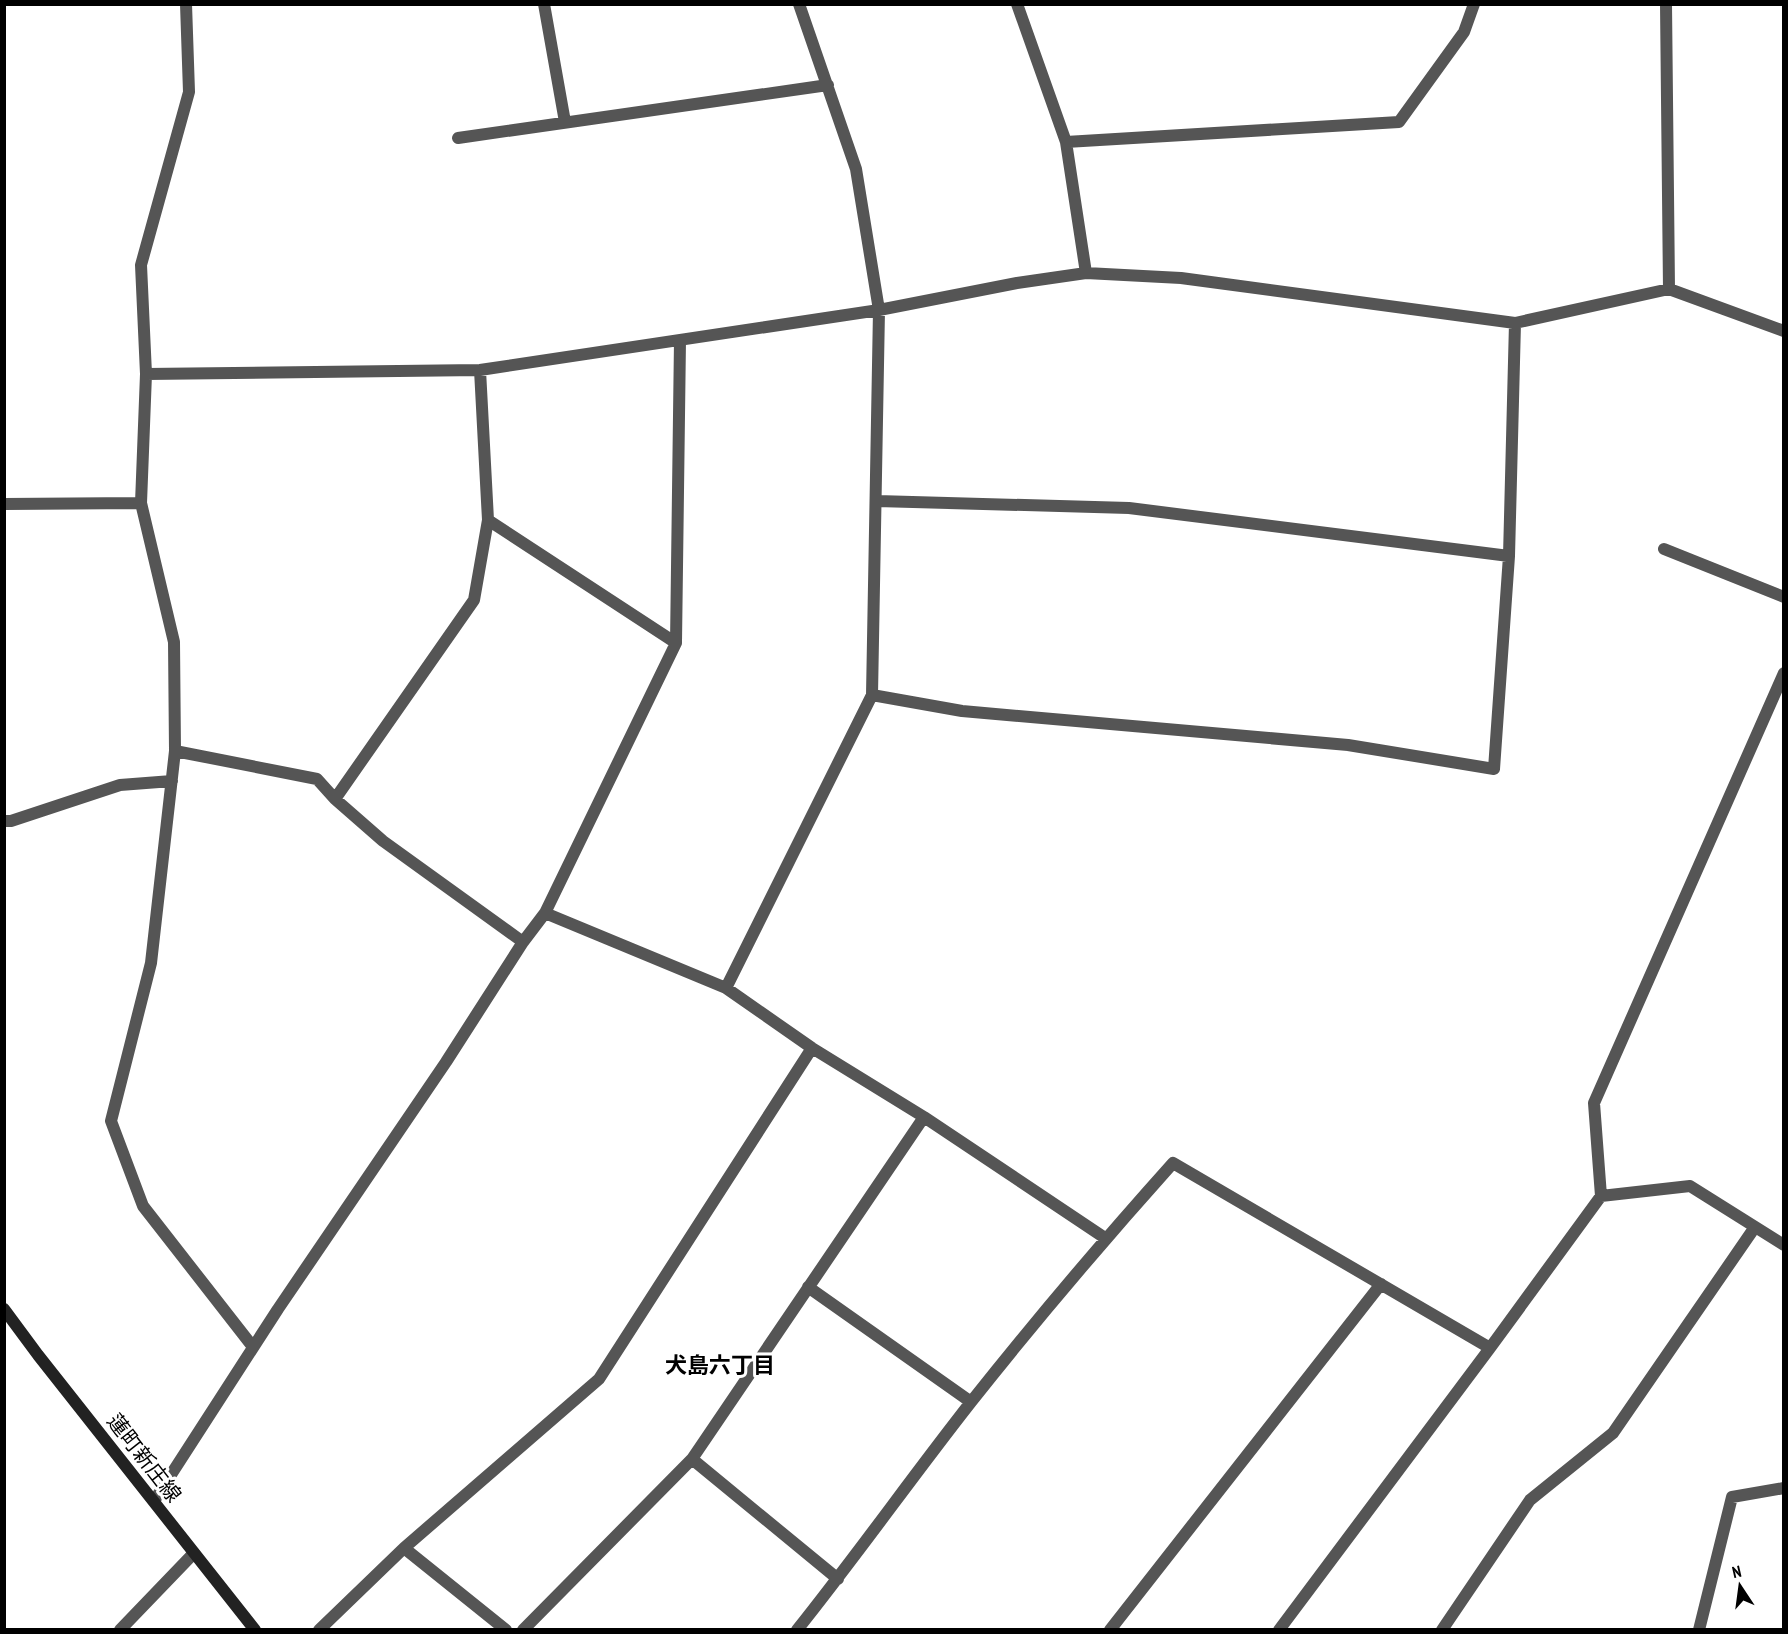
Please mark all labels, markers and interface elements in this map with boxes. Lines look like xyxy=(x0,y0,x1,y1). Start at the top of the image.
district label: 犬島六丁目 xyxy=(665,1351,775,1379)
street label: 蓮町新庄線 xyxy=(101,1408,187,1507)
north arrow xyxy=(1710,1556,1770,1616)
text: N xyxy=(1730,1561,1743,1582)

